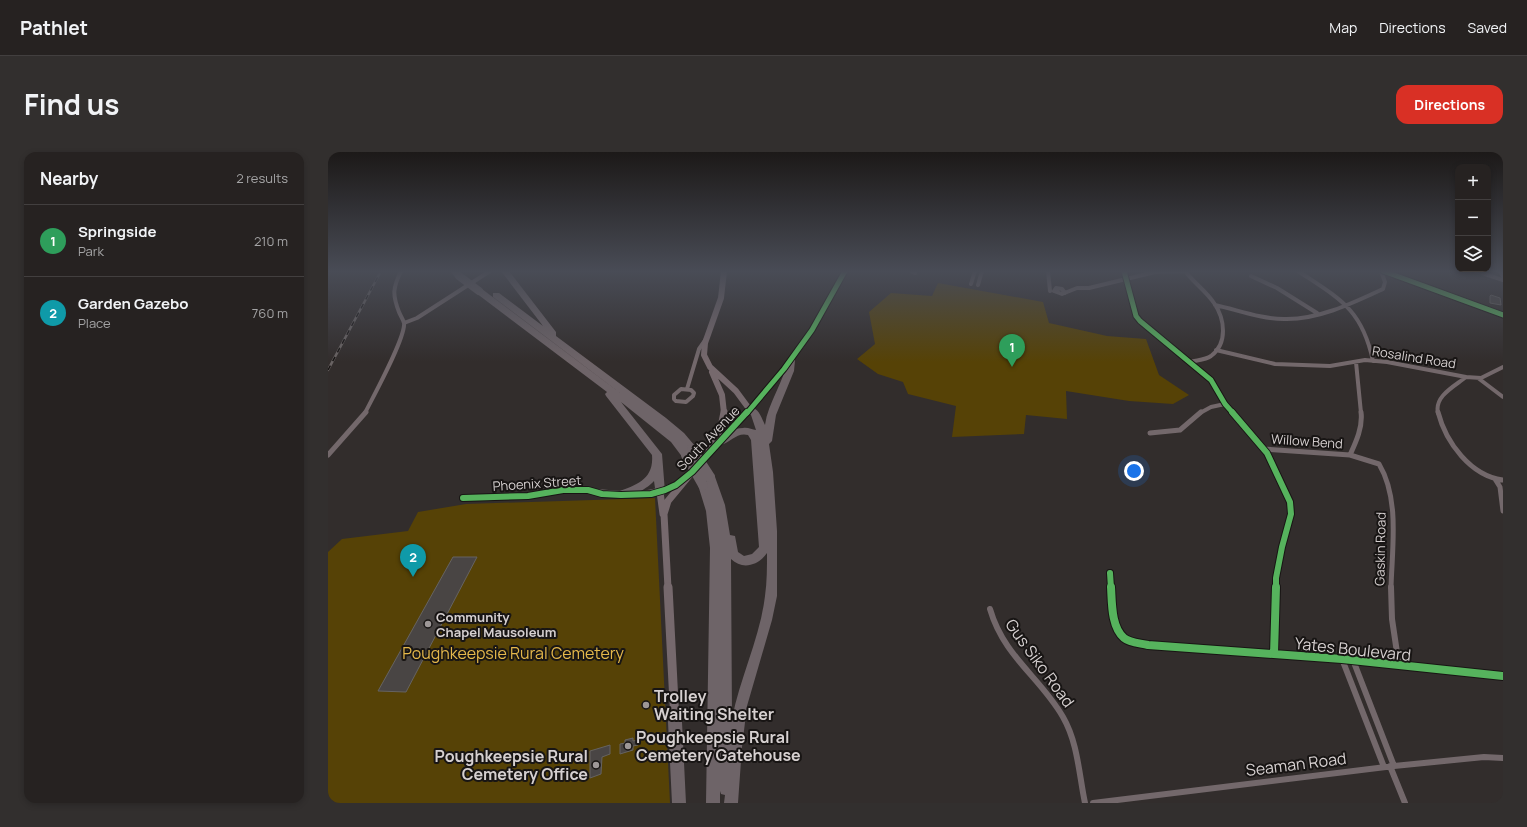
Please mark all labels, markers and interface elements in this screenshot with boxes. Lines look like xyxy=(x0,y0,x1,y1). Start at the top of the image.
text: Pathlet xyxy=(20,15,88,41)
text: Map xyxy=(1329,18,1357,37)
text: Directions xyxy=(1379,18,1446,37)
text: Saved xyxy=(1468,18,1507,37)
text: Find us xyxy=(24,85,119,123)
button: Directions xyxy=(1396,85,1503,124)
map controls xyxy=(1455,164,1491,272)
button: + xyxy=(1455,164,1491,200)
text: Nearby xyxy=(40,167,98,190)
text: 2 results xyxy=(236,169,288,187)
button: − xyxy=(1455,200,1491,236)
text: Springside xyxy=(78,221,157,242)
text: 1 xyxy=(50,232,56,250)
text: 210 m xyxy=(254,232,288,250)
button: layers xyxy=(1455,236,1491,272)
text: Park xyxy=(78,242,104,260)
text: Garden Gazebo xyxy=(78,293,188,314)
text: 2 xyxy=(49,304,57,322)
text: 760 m xyxy=(252,304,288,322)
text: Place xyxy=(78,314,111,332)
pin: 1 xyxy=(999,334,1025,367)
street label: Rosalind Road xyxy=(1371,341,1457,373)
street label: South Avenue xyxy=(673,401,744,474)
street label: Willow Bend xyxy=(1271,430,1343,452)
your location xyxy=(1124,461,1144,481)
street label: Phoenix Street xyxy=(492,471,582,495)
street label: Gaskin Road xyxy=(1370,512,1390,586)
pin: 2 xyxy=(400,544,426,577)
place label: Community Chapel Mausoleum xyxy=(436,608,556,641)
street label: Gus Siko Road xyxy=(1000,614,1080,712)
marker: Community Chapel Mausoleum xyxy=(423,619,433,629)
street label: Yates Boulevard xyxy=(1294,632,1412,666)
park label: Poughkeepsie Rural Cemetery xyxy=(402,642,624,664)
place label: Trolley Waiting Shelter xyxy=(654,685,774,725)
marker: Trolley Waiting Shelter xyxy=(641,700,651,710)
place label: Poughkeepsie Rural Cemetery Gatehouse xyxy=(636,726,801,766)
marker: Poughkeepsie Rural Cemetery Gatehouse xyxy=(623,741,633,751)
place label: Poughkeepsie Rural Cemetery Office xyxy=(435,745,588,785)
street label: Seaman Road xyxy=(1245,747,1347,781)
marker: Poughkeepsie Rural Cemetery Office xyxy=(591,760,601,770)

